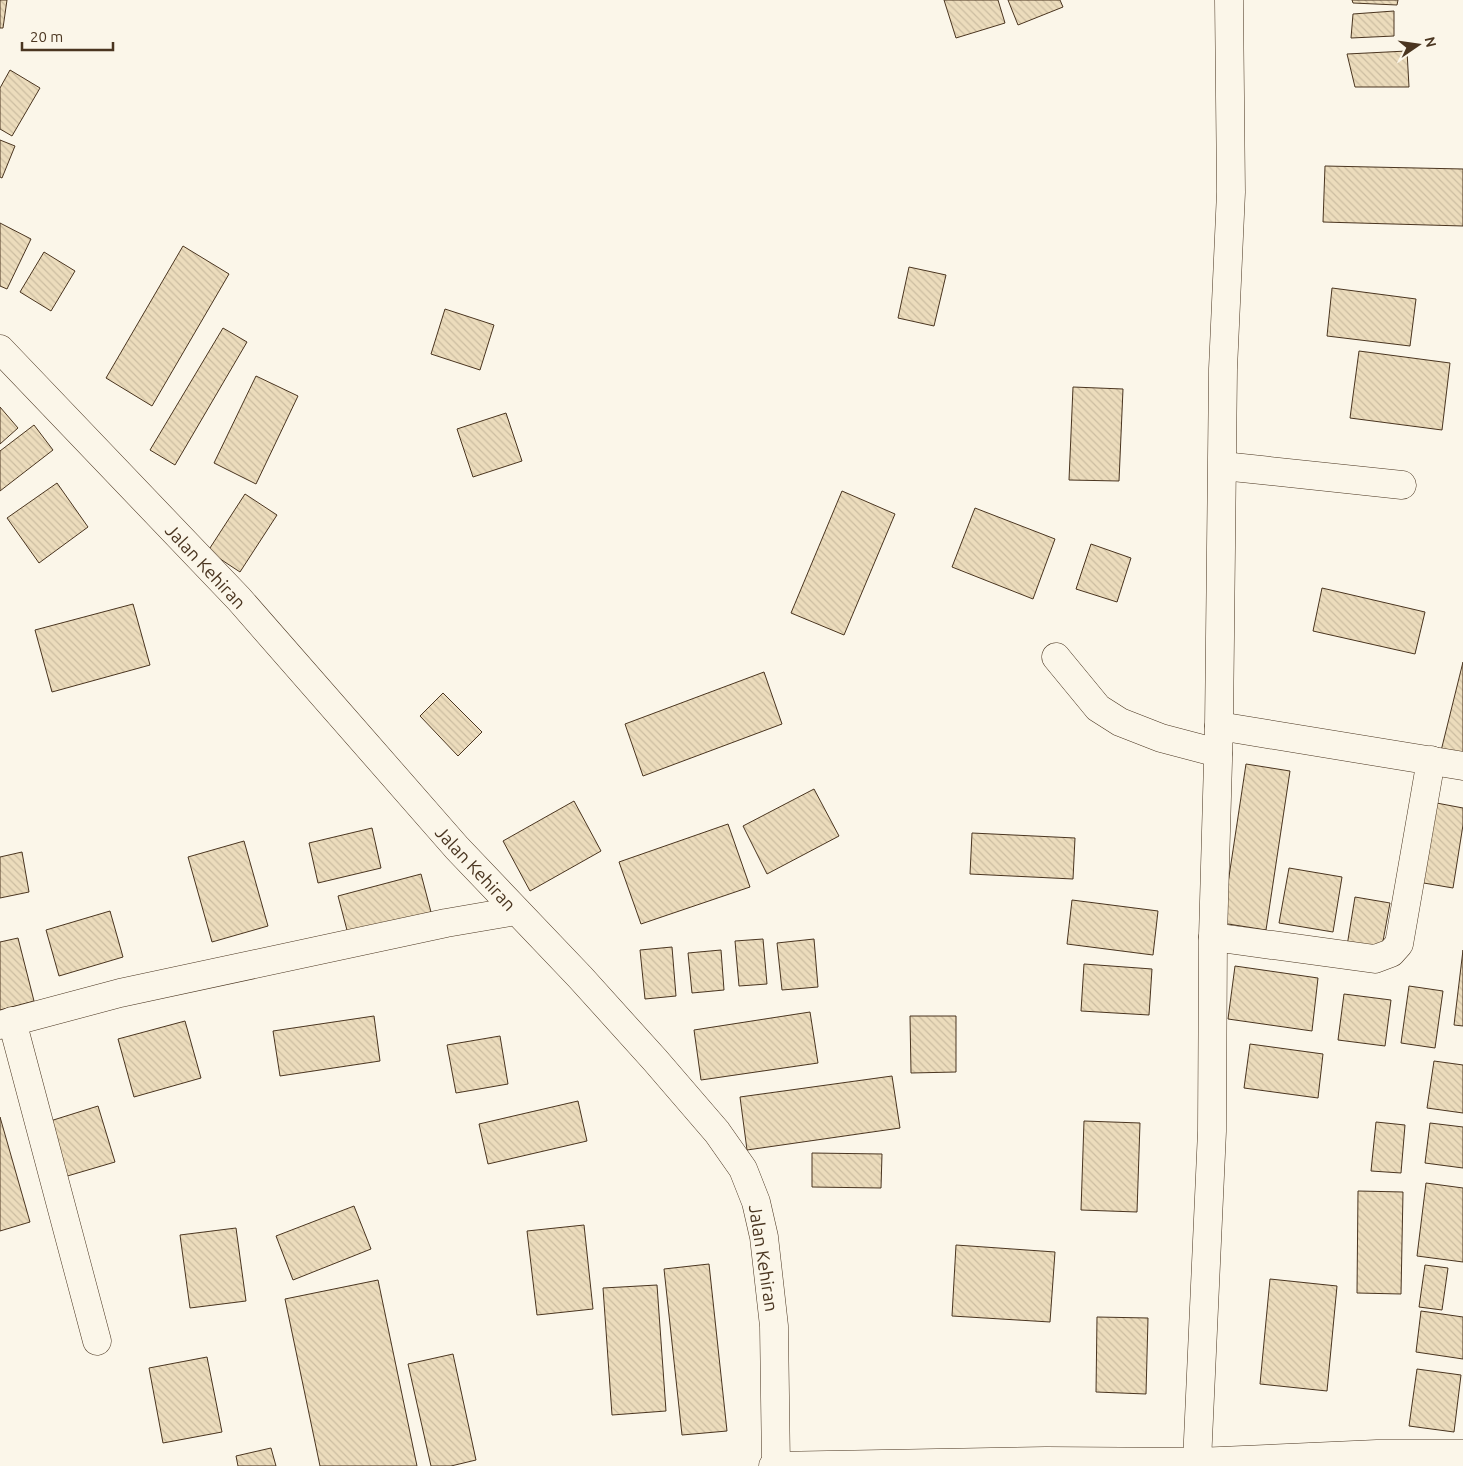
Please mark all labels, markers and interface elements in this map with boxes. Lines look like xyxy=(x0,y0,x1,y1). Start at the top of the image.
scale bar xyxy=(22,20,114,52)
north arrow xyxy=(1393,20,1443,70)
text: 20 m xyxy=(30,28,63,45)
text: N xyxy=(1422,35,1440,49)
street label: Jalan Kehiran xyxy=(162,520,250,612)
street label: Jalan Kehiran xyxy=(432,822,520,914)
street label: Jalan Kehiran xyxy=(746,1203,782,1313)

